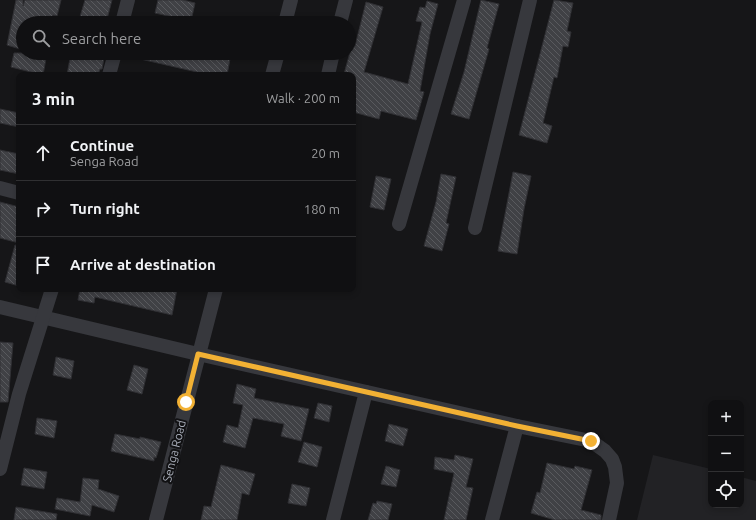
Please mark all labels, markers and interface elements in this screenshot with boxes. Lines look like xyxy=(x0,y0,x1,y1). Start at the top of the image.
search box xyxy=(16,16,356,60)
icon: search xyxy=(30,27,52,49)
text: Search here xyxy=(62,30,141,47)
text: 3 min xyxy=(32,89,75,108)
text: Walk · 200 m xyxy=(266,91,340,105)
text: Continue xyxy=(70,137,134,154)
icon: ahead xyxy=(32,142,54,164)
text: 20 m xyxy=(311,146,340,160)
text: Senga Road xyxy=(70,154,139,168)
icon: right xyxy=(32,198,54,220)
text: Turn right xyxy=(70,200,140,217)
text: 180 m xyxy=(304,202,340,216)
icon: arrive xyxy=(32,254,54,276)
text: Arrive at destination xyxy=(70,256,216,273)
route start xyxy=(177,393,195,411)
map controls xyxy=(708,400,744,508)
button: + xyxy=(708,400,744,436)
street label: Senga Road xyxy=(160,419,188,483)
route end xyxy=(582,432,600,450)
button: − xyxy=(708,436,744,472)
button: locate xyxy=(708,472,744,508)

